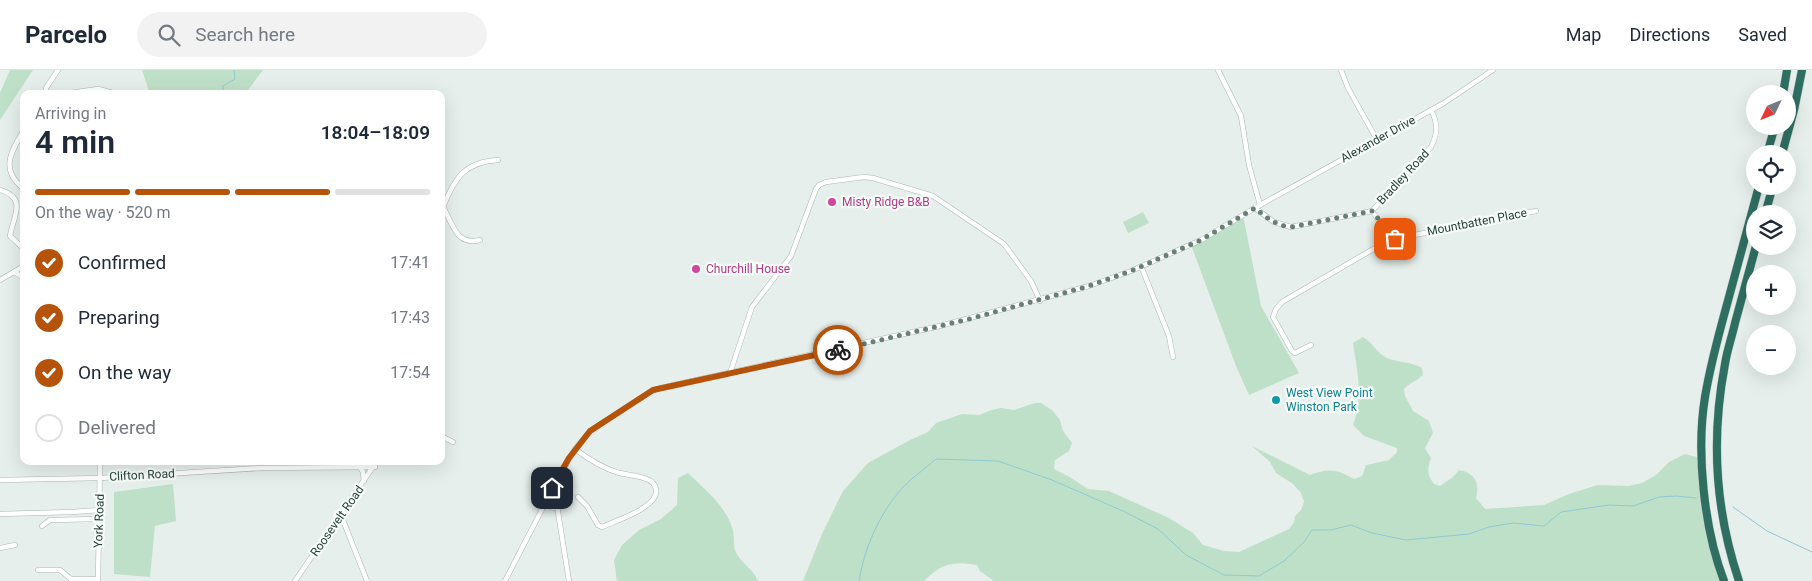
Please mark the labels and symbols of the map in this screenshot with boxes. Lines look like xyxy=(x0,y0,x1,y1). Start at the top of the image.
north arrow xyxy=(1746,85,1796,135)
street label: Alexander Drive xyxy=(1338,113,1418,165)
street label: Bradley Road xyxy=(1374,147,1432,207)
place label: Misty Ridge B&B xyxy=(842,195,930,209)
marker: Misty Ridge B&B xyxy=(826,196,838,208)
street label: Mountbatten Place xyxy=(1426,205,1528,239)
pin xyxy=(1374,218,1416,260)
place label: Churchill House xyxy=(706,262,790,276)
marker: Churchill House xyxy=(690,263,702,275)
courier xyxy=(813,325,863,375)
place label: West View Point Winston Park xyxy=(1286,386,1373,414)
marker: West View Point Winston Park xyxy=(1270,394,1282,406)
street label: Clifton Road xyxy=(109,466,175,484)
pin xyxy=(531,467,573,509)
street label: Roosevelt Road xyxy=(307,483,367,559)
street label: York Road xyxy=(91,494,107,548)

